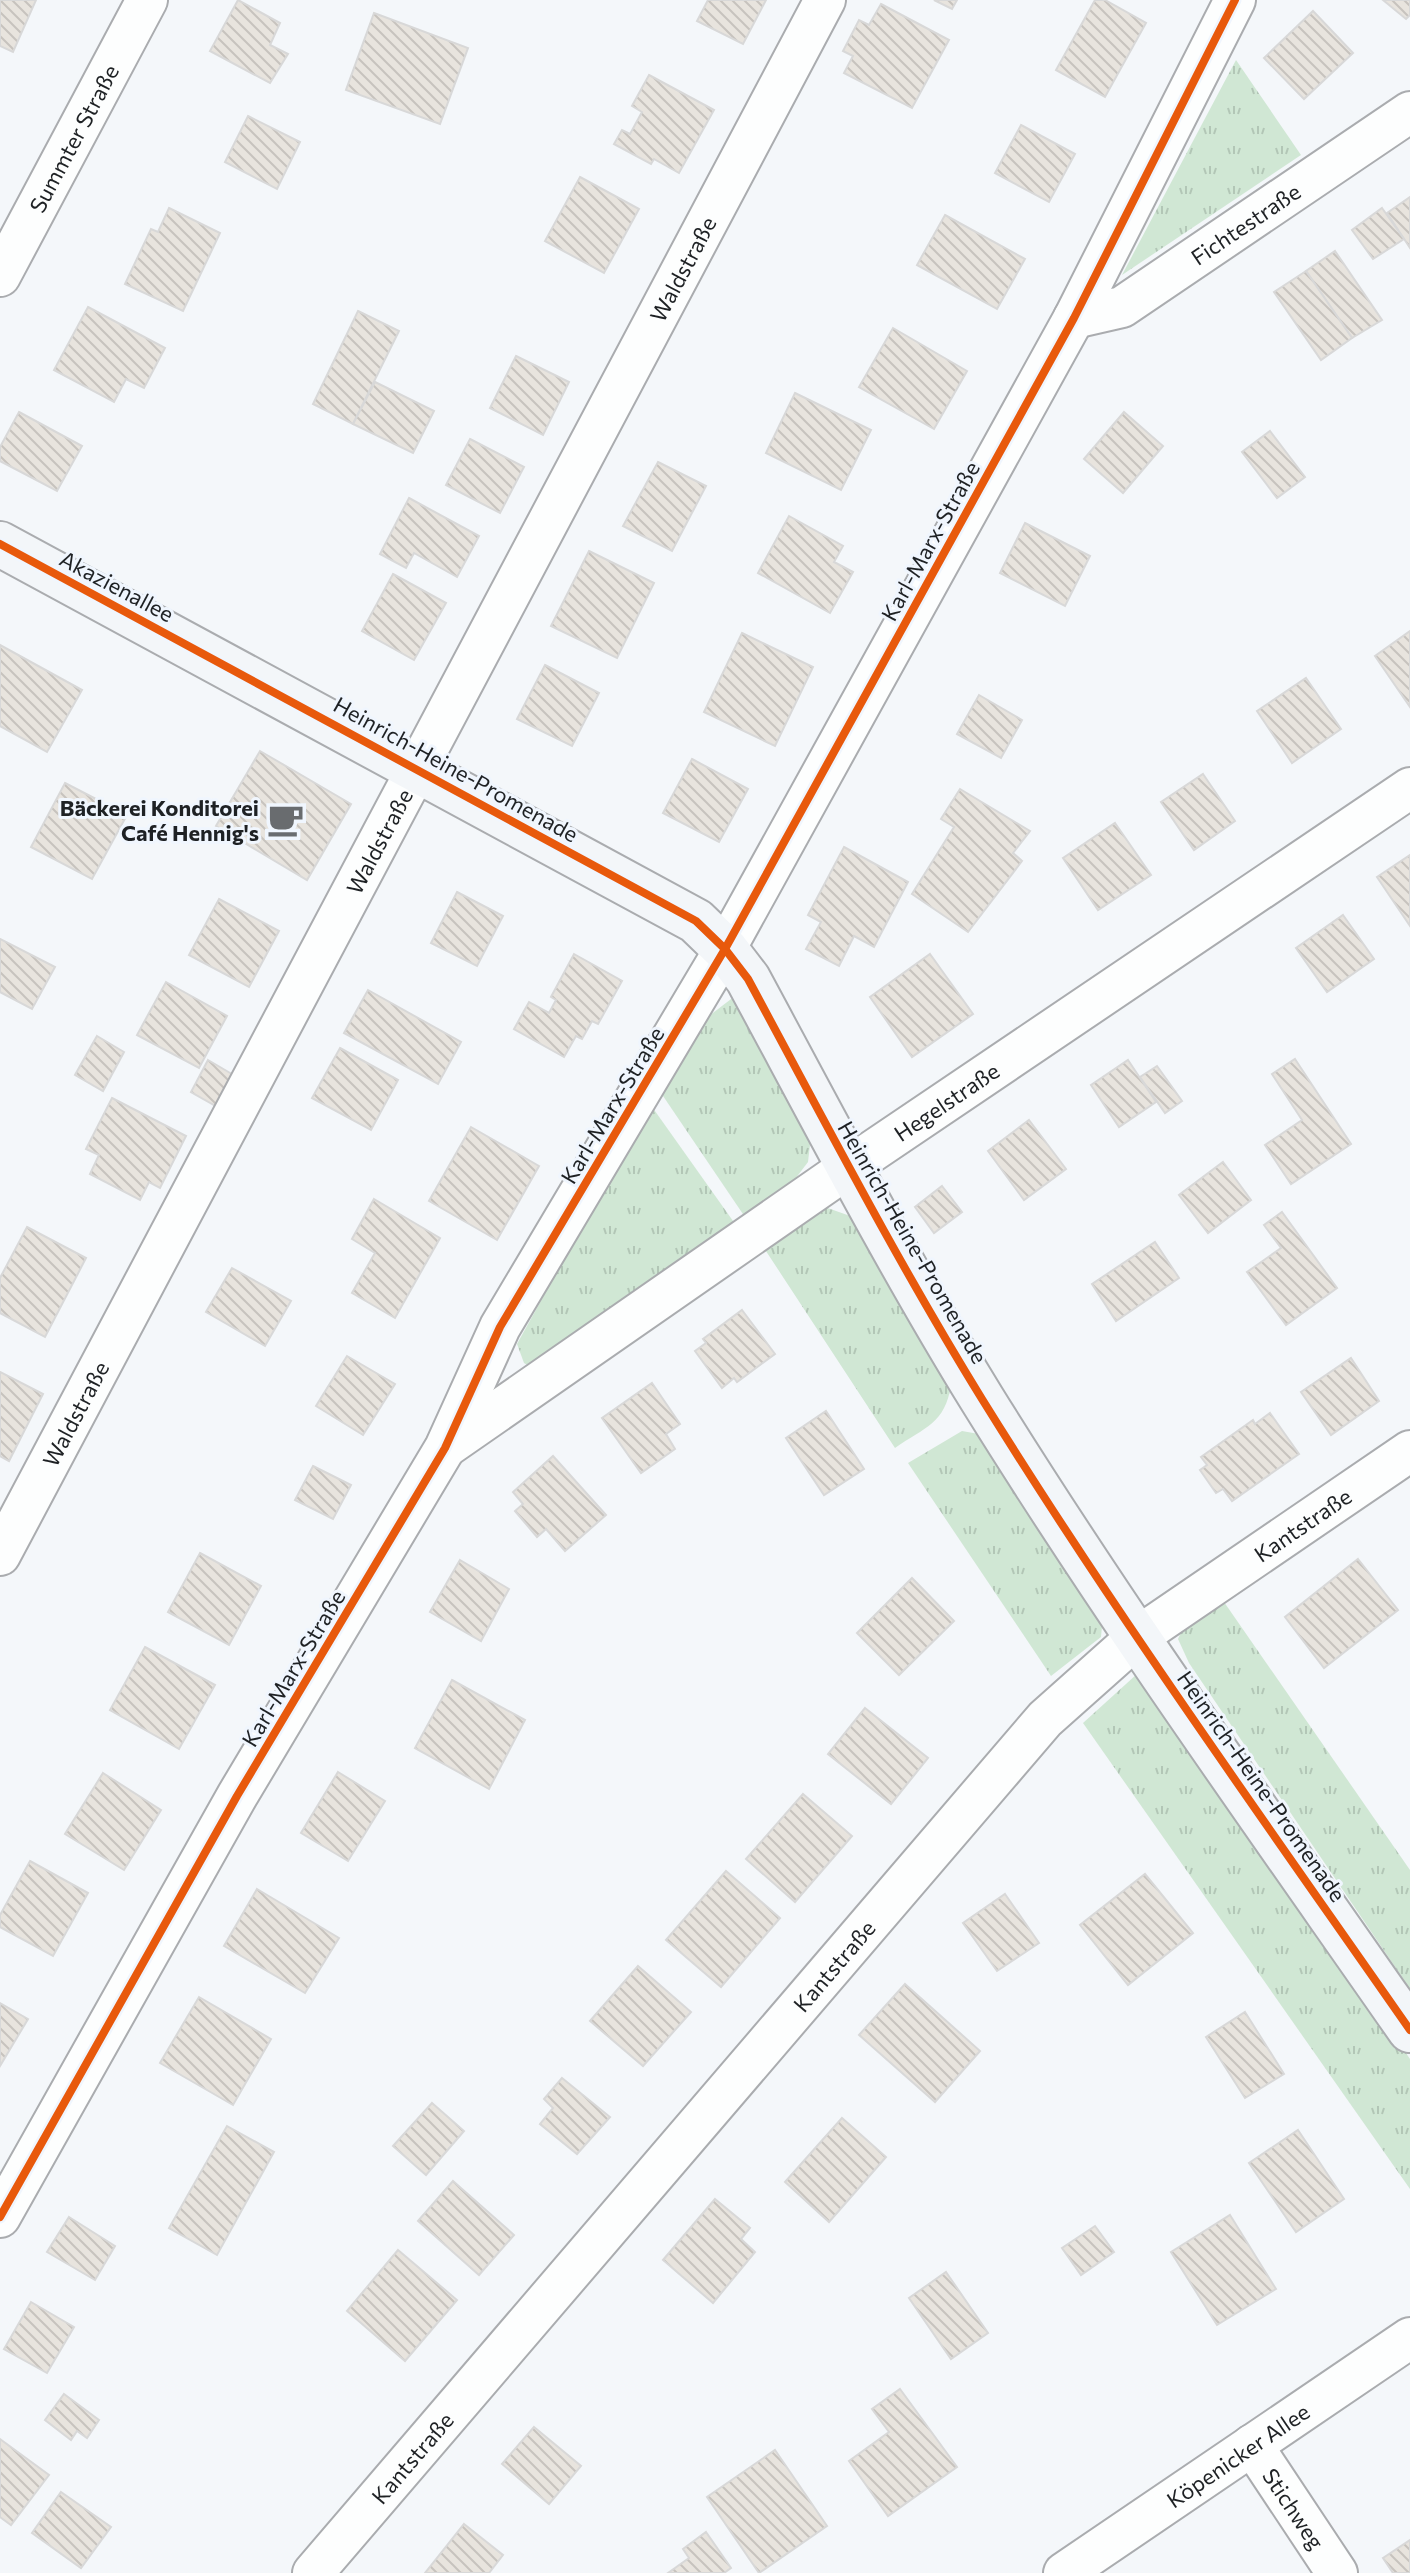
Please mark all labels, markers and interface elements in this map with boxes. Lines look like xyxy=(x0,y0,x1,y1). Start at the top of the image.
street label: Summter Straße xyxy=(23,60,124,217)
street label: Fichtestraße xyxy=(1185,177,1305,270)
street label: Waldstraße xyxy=(643,212,721,326)
street label: Karl-Marx-Straße xyxy=(875,456,985,626)
street label: Akazienallee xyxy=(55,545,179,627)
street label: Heinrich-Heine-Promenade xyxy=(329,690,583,848)
street label: Waldstraße xyxy=(340,784,418,898)
place label: Bäckerei Konditorei Café Hennig's xyxy=(60,794,259,846)
cafe icon: Bäckerei Konditorei Café Hennig's xyxy=(266,801,304,839)
street label: Karl-Marx-Straße xyxy=(555,1022,669,1188)
street label: Hegelstraße xyxy=(888,1056,1004,1146)
street label: Heinrich-Heine-Promenade xyxy=(832,1116,994,1368)
street label: Waldstraße xyxy=(36,1356,114,1471)
street label: Kantstraße xyxy=(1248,1482,1356,1567)
street label: Karl-Marx-Straße xyxy=(236,1585,350,1751)
street label: Heinrich-Heine-Promenade xyxy=(1172,1665,1352,1907)
street label: Kantstraße xyxy=(787,1914,880,2017)
street label: Köpenicker Allee xyxy=(1161,2397,1314,2513)
street label: Kantstraße xyxy=(365,2406,459,2509)
street label: Stichweg xyxy=(1258,2463,1331,2554)

